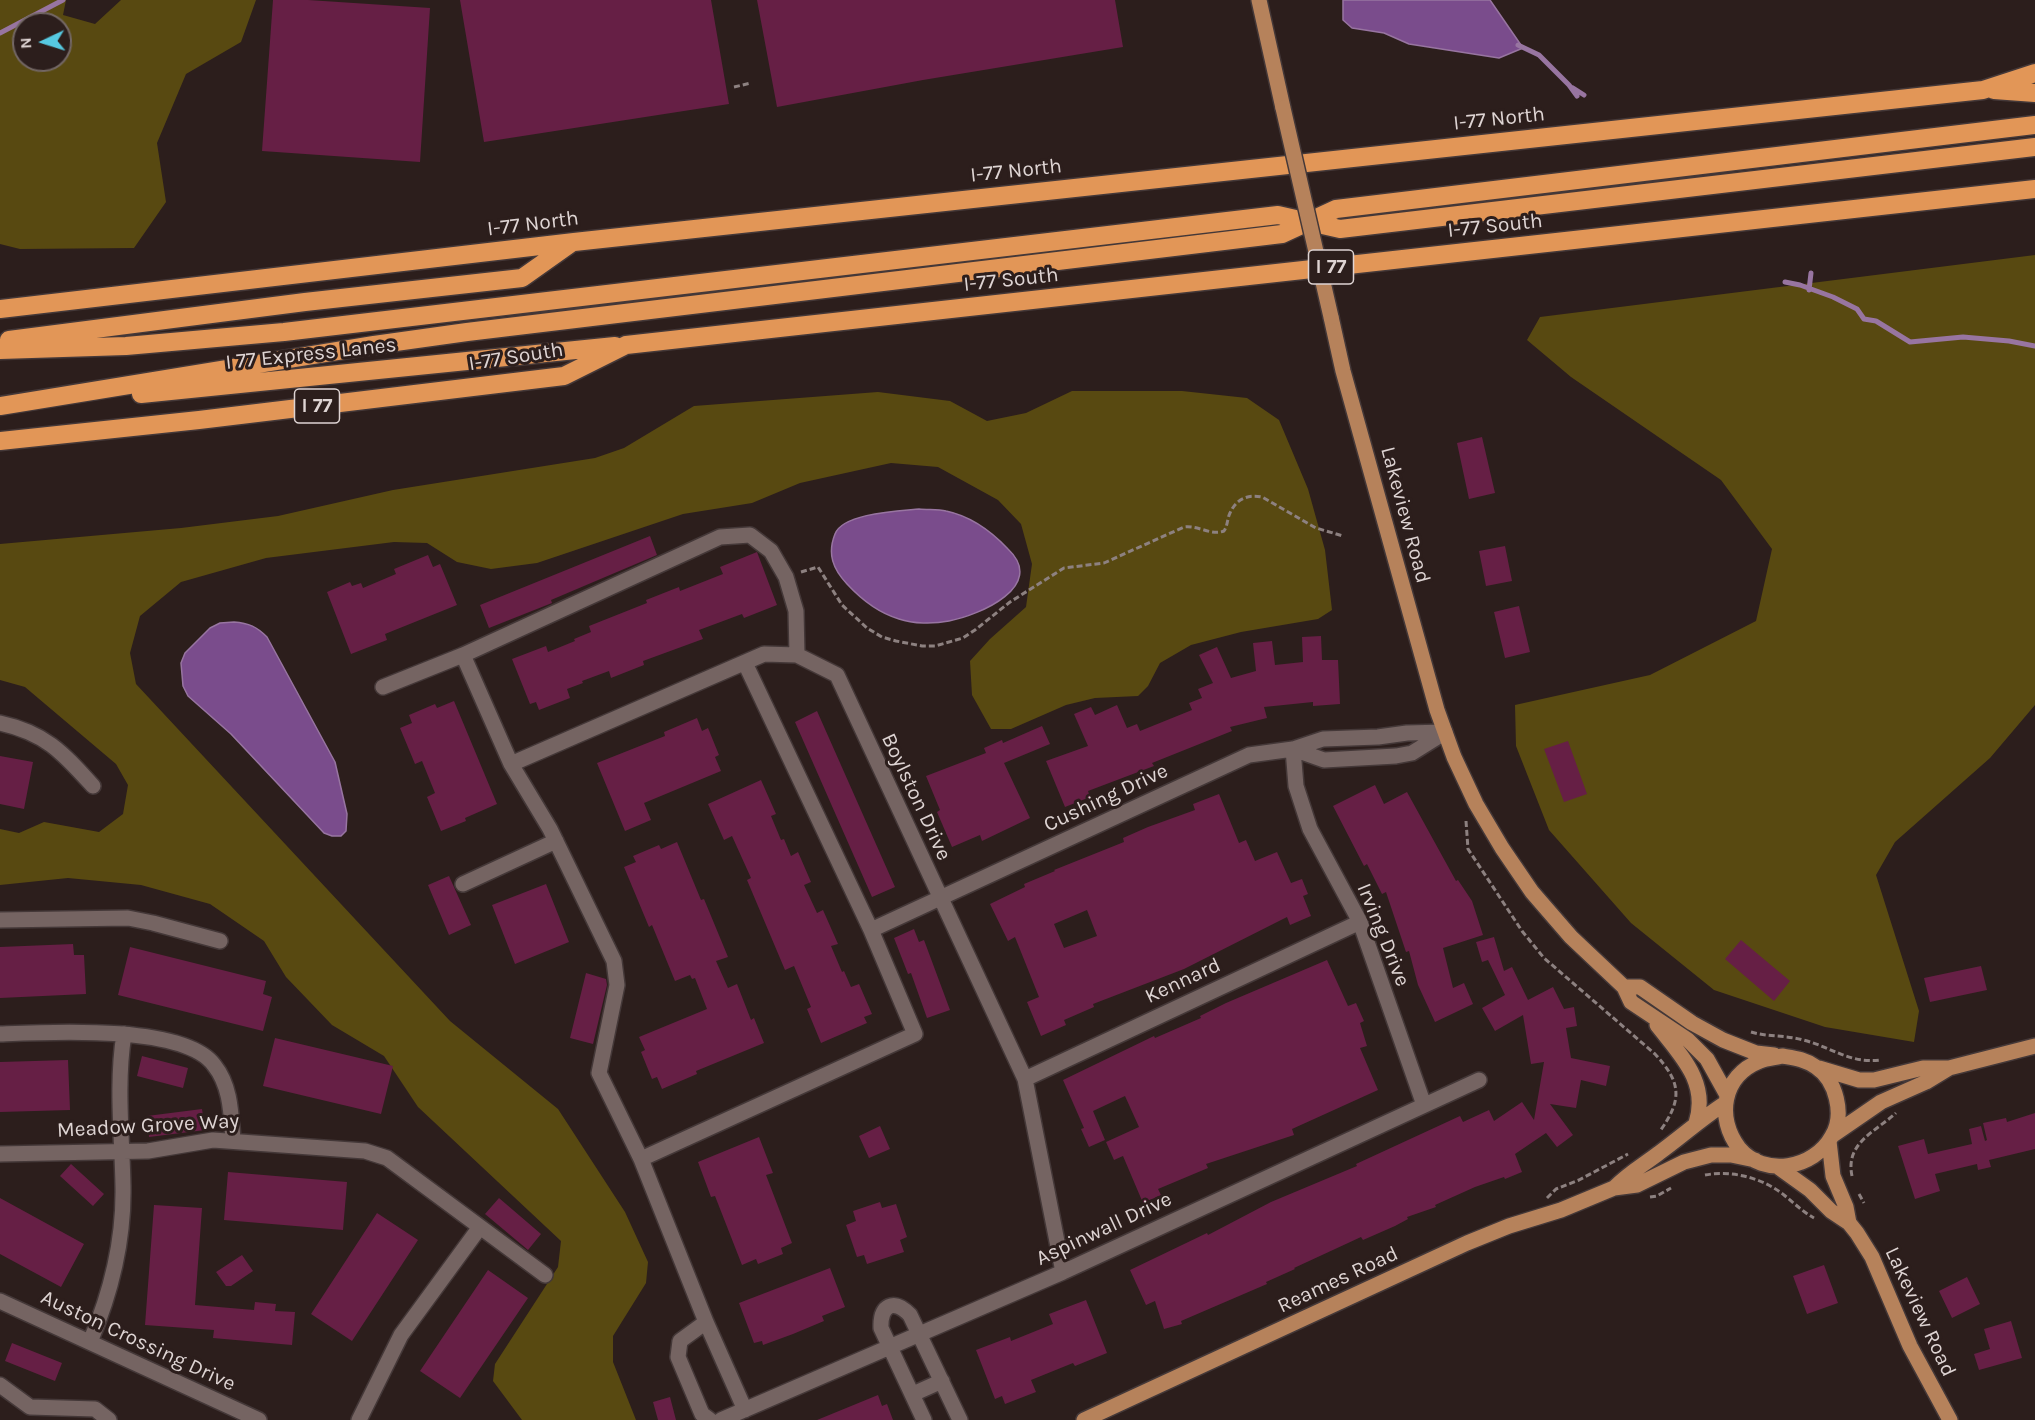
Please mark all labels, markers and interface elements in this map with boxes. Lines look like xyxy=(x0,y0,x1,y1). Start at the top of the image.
north arrow xyxy=(12,12,72,72)
text: N xyxy=(16,37,35,50)
street label: I-77 North xyxy=(1452,102,1546,136)
street label: I-77 North xyxy=(969,154,1063,188)
street label: I-77 North xyxy=(486,206,580,242)
street label: I-77 South xyxy=(1446,208,1544,244)
road number: I 77 xyxy=(1308,250,1354,284)
street label: I-77 South xyxy=(962,262,1060,298)
street label: I 77 Express Lanes xyxy=(224,332,398,376)
street label: I-77 South xyxy=(467,337,565,377)
road number: I 77 xyxy=(294,389,340,423)
street label: Lakeview Road xyxy=(1375,444,1435,586)
street label: Boylston Drive xyxy=(876,729,956,865)
street label: Cushing Drive xyxy=(1040,758,1172,838)
street label: Irving Drive xyxy=(1351,880,1415,990)
street label: Kennard xyxy=(1141,953,1225,1009)
street label: Meadow Grove Way xyxy=(56,1109,240,1143)
street label: Aspinwall Drive xyxy=(1032,1187,1176,1271)
street label: Reames Road xyxy=(1274,1241,1402,1319)
street label: Lakeview Road xyxy=(1879,1243,1961,1381)
street label: Auston Crossing Drive xyxy=(37,1285,239,1397)

